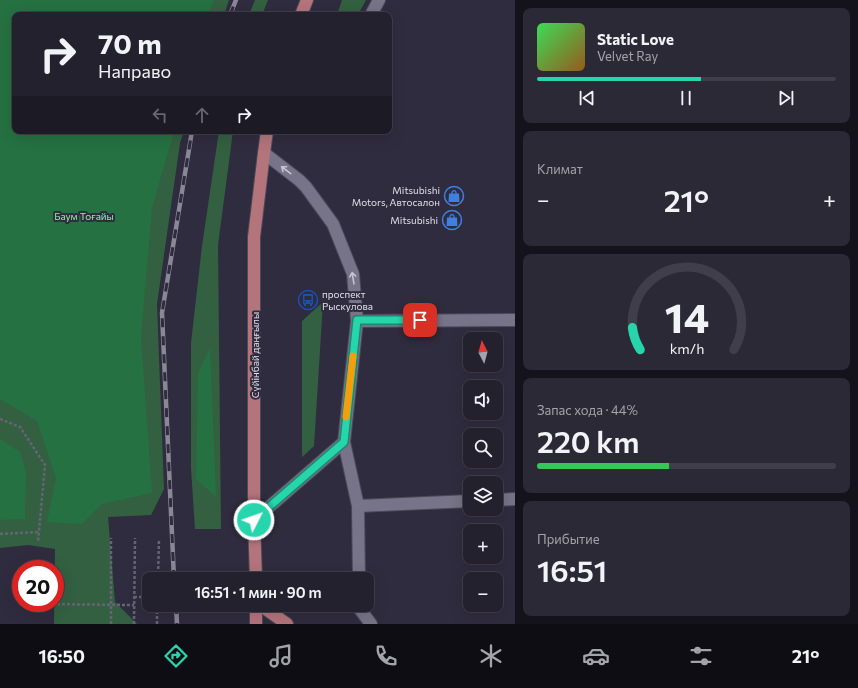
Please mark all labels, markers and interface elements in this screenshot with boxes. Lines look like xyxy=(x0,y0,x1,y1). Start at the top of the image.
text: 70 m xyxy=(98,26,162,60)
icon: right xyxy=(32,28,84,80)
text: Static Love xyxy=(597,30,674,48)
text: Velvet Ray xyxy=(597,48,658,64)
text: Направо xyxy=(98,60,171,82)
icon: previous xyxy=(576,87,598,109)
icon: pause xyxy=(675,87,697,109)
icon: next xyxy=(775,87,797,109)
icon: left xyxy=(149,104,171,126)
icon: ahead xyxy=(191,104,213,126)
icon: right xyxy=(233,104,255,126)
text: Климат xyxy=(537,161,583,177)
one-way arrow xyxy=(280,166,291,174)
text: 21° xyxy=(664,181,709,218)
place label: Mitsubishi Motors, Автосалон xyxy=(352,184,440,208)
shop icon: Mitsubishi Motors, Автосалон xyxy=(443,185,465,207)
text: − xyxy=(537,186,550,213)
text: + xyxy=(823,186,836,213)
shop icon: Mitsubishi xyxy=(441,209,463,231)
park label: Баум Тоғайы xyxy=(54,210,114,222)
place label: Mitsubishi xyxy=(390,214,438,226)
one-way arrow xyxy=(349,272,357,285)
place label: проспект Рыскулова xyxy=(322,288,373,312)
bus stop icon: проспект Рыскулова xyxy=(297,289,319,311)
text: 14 xyxy=(664,291,709,342)
pin xyxy=(403,303,437,337)
icon: arrive xyxy=(409,309,431,331)
street label: Сүйінбай даңғылы xyxy=(249,312,261,398)
north arrow xyxy=(463,332,503,372)
map controls xyxy=(463,332,503,612)
text: km/h xyxy=(669,339,704,357)
button: sound xyxy=(463,380,503,420)
text: Запас хода · 44% xyxy=(537,402,638,418)
text: 220 km xyxy=(537,422,639,459)
button: search xyxy=(463,428,503,468)
button: layers xyxy=(463,476,503,516)
position arrow xyxy=(233,499,275,541)
button: + xyxy=(463,524,503,564)
text: Прибытие xyxy=(537,531,600,547)
text: 16:51 xyxy=(537,551,607,588)
speed limit sign: 20 xyxy=(12,560,64,612)
button: − xyxy=(463,572,503,612)
text: 16:51 · 1 мин · 90 m xyxy=(194,583,322,601)
icon: directions xyxy=(162,642,190,670)
icon: music xyxy=(267,642,295,670)
icon: phone xyxy=(372,642,400,670)
icon: climate xyxy=(477,642,505,670)
icon: car xyxy=(582,642,610,670)
icon: filters xyxy=(687,642,715,670)
text: 16:50 xyxy=(38,645,85,667)
text: 21° xyxy=(792,645,819,667)

